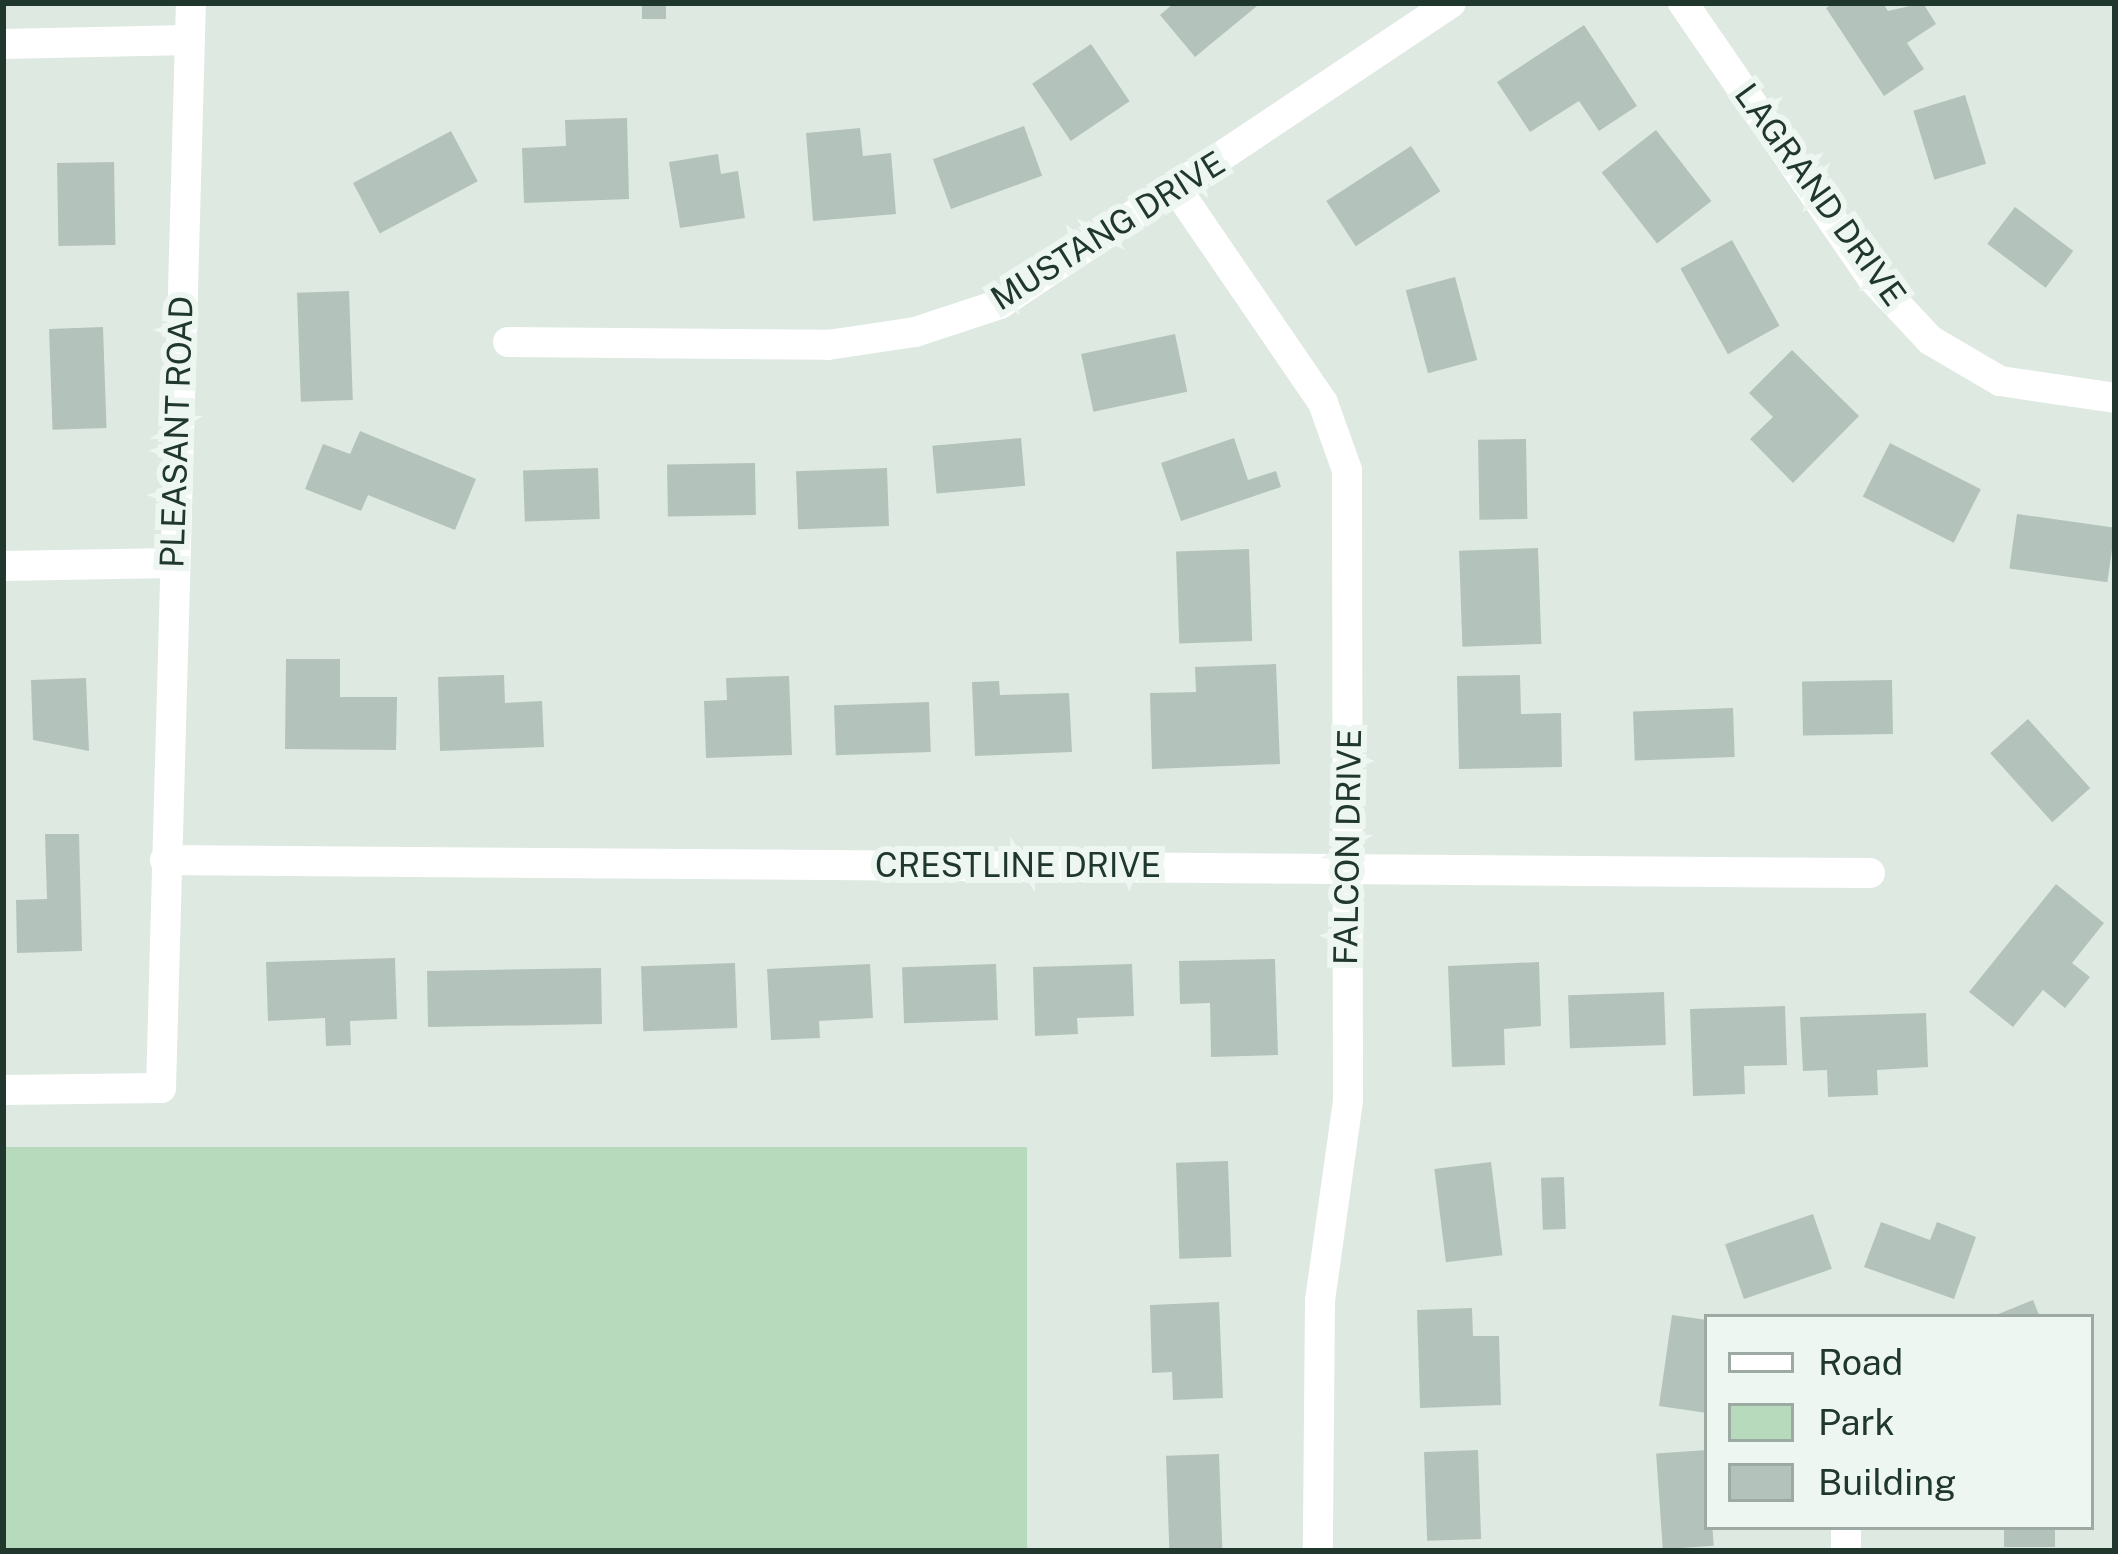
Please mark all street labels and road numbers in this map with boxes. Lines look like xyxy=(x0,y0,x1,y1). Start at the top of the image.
street label: LAGRAND DRIVE xyxy=(1726,76,1914,314)
street label: MUSTANG DRIVE xyxy=(984,143,1232,319)
street label: PLEASANT ROAD xyxy=(152,295,202,569)
street label: FALCON DRIVE xyxy=(1326,729,1370,965)
street label: CRESTLINE DRIVE xyxy=(875,846,1161,886)

